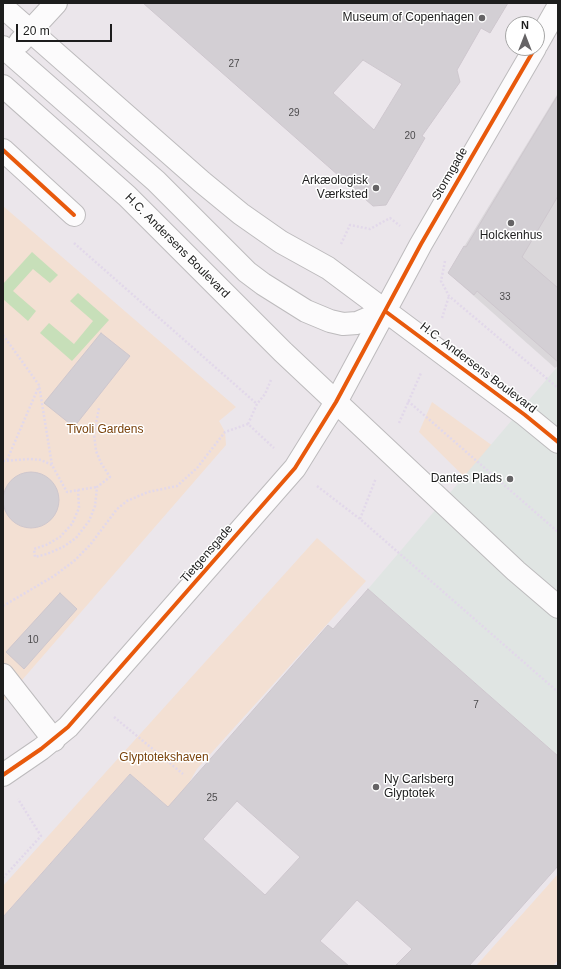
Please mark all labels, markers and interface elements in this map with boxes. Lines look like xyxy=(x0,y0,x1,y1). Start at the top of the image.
place label: Museum of Copenhagen xyxy=(343,11,474,25)
marker: Museum of Copenhagen xyxy=(477,13,487,23)
scale bar xyxy=(18,16,114,42)
north arrow xyxy=(505,16,545,56)
text: N xyxy=(521,19,529,31)
text: 20 m xyxy=(23,24,50,38)
house number: 27 xyxy=(228,58,240,70)
house number: 29 xyxy=(288,107,300,119)
house number: 20 xyxy=(404,130,416,142)
street label: Stormgade xyxy=(429,145,471,203)
place label: Arkæologisk Værksted xyxy=(302,174,368,202)
marker: Arkæologisk Værksted xyxy=(371,183,381,193)
street label: H.C. Andersens Boulevard xyxy=(122,191,232,301)
marker: Holckenhus xyxy=(506,218,516,228)
place label: Holckenhus xyxy=(480,229,542,243)
house number: 33 xyxy=(499,291,511,303)
street label: H.C. Andersens Boulevard xyxy=(417,319,539,417)
park label: Tivoli Gardens xyxy=(67,423,143,437)
place label: Dantes Plads xyxy=(431,472,502,486)
marker: Dantes Plads xyxy=(505,474,515,484)
street label: Tietgensgade xyxy=(178,522,236,586)
house number: 10 xyxy=(27,634,39,646)
house number: 7 xyxy=(473,699,479,711)
park label: Glyptotekshaven xyxy=(119,751,209,765)
place label: Ny Carlsberg Glyptotek xyxy=(384,773,454,801)
marker: Ny Carlsberg Glyptotek xyxy=(371,782,381,792)
house number: 25 xyxy=(206,792,218,804)

